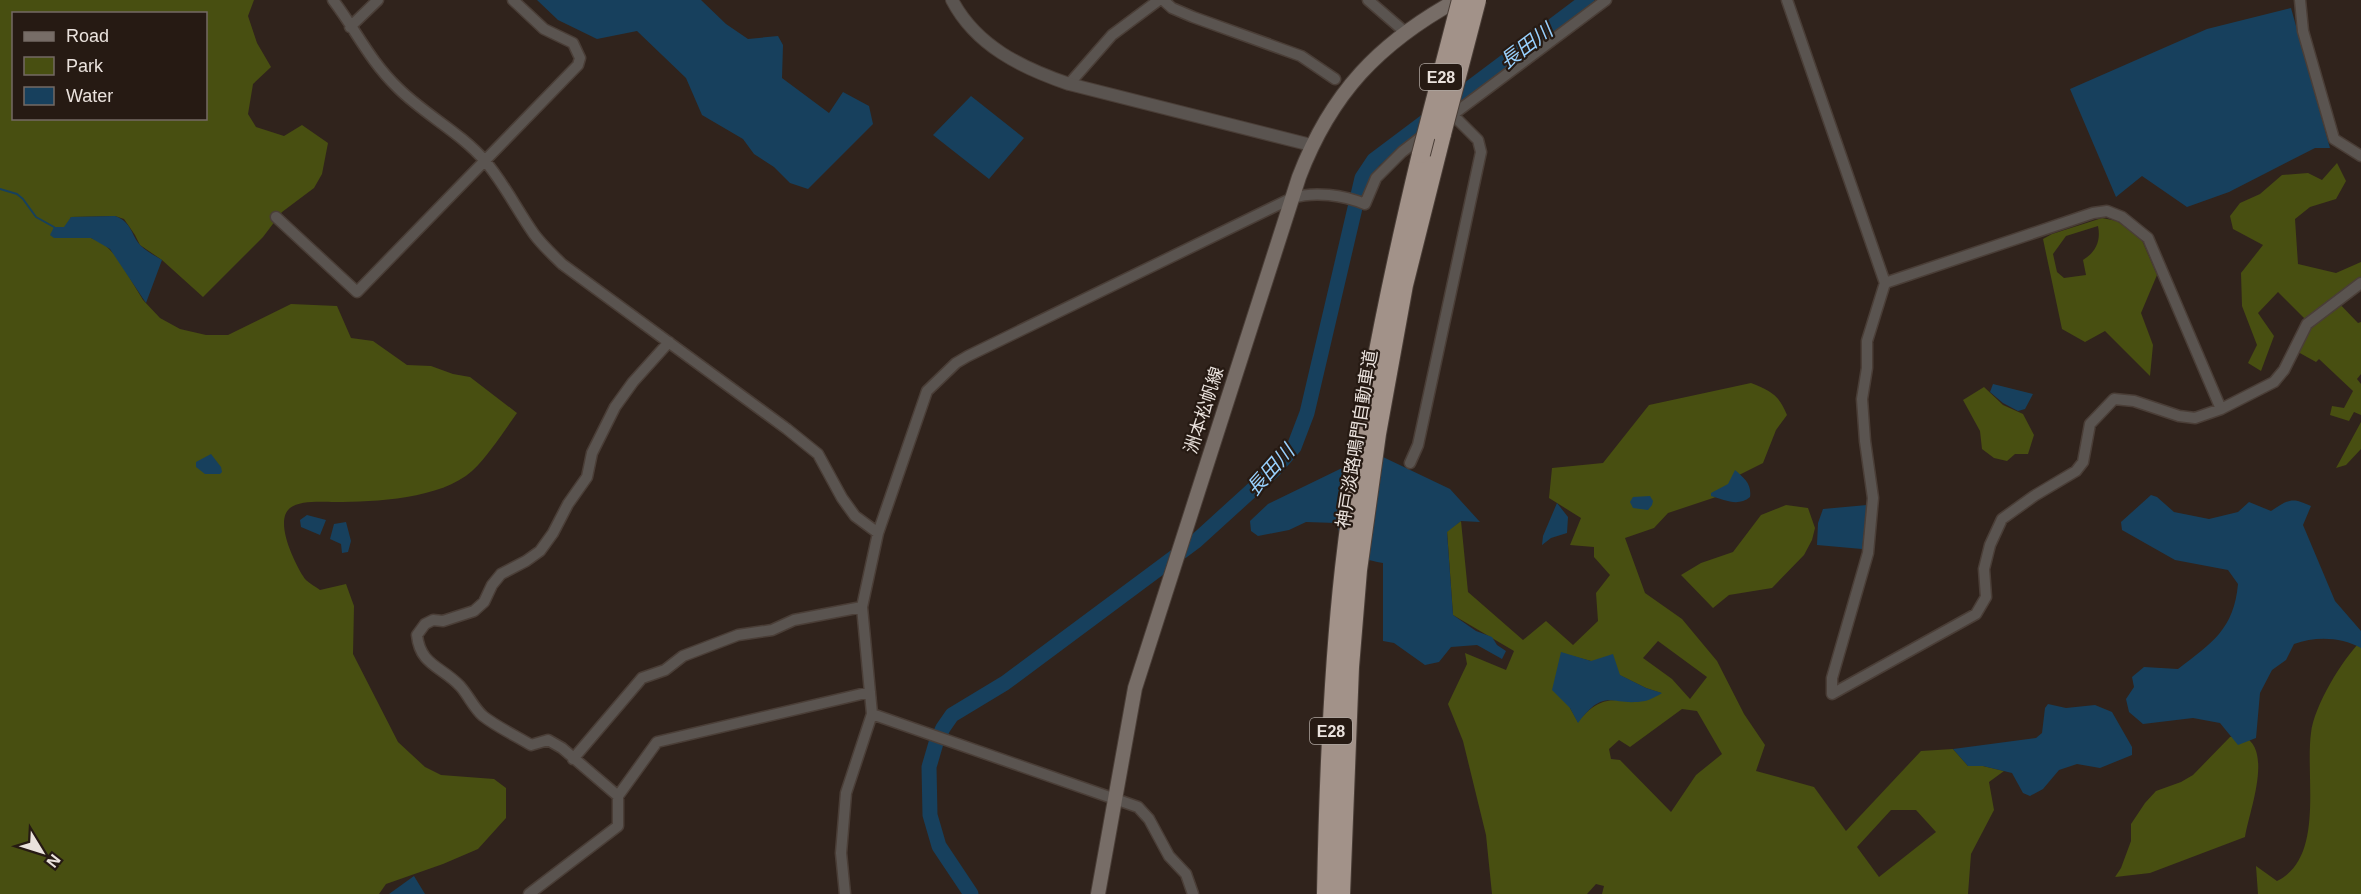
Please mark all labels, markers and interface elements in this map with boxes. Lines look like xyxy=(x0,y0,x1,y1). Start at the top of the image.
legend xyxy=(12,12,207,120)
water label: 長田川 xyxy=(1495,18,1558,73)
text: Road xyxy=(66,26,109,46)
text: Park xyxy=(66,56,104,76)
road number: E28 xyxy=(1420,64,1462,90)
text: Water xyxy=(66,86,113,106)
street label: 神戸淡路鳴門自動車道 xyxy=(1333,349,1381,529)
street label: 洲本松帆線 xyxy=(1181,364,1227,456)
water label: 長田川 xyxy=(1242,439,1300,500)
road number: E28 xyxy=(1310,718,1352,744)
north arrow xyxy=(12,822,72,882)
text: N xyxy=(43,851,64,871)

